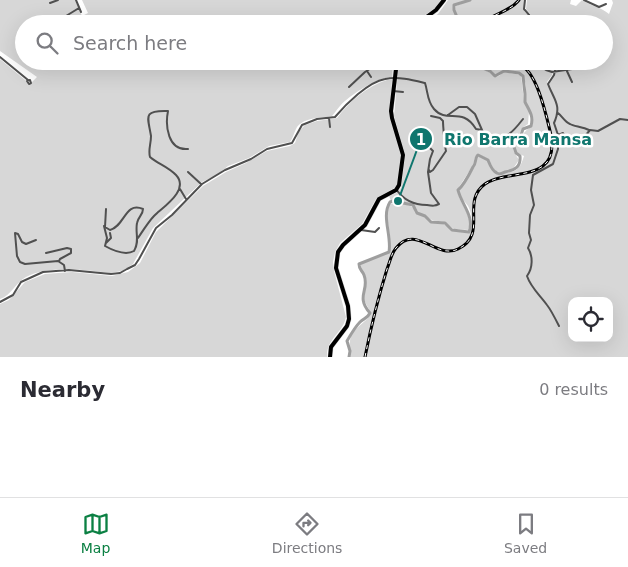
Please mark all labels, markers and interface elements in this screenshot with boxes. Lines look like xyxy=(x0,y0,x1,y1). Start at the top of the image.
search box xyxy=(15,15,613,70)
icon: search xyxy=(33,29,61,57)
text: Search here xyxy=(73,32,187,54)
callout: Rio Barra Mansa xyxy=(409,124,602,155)
text: Rio Barra Mansa xyxy=(444,130,592,149)
text: 1 xyxy=(416,131,426,149)
map controls xyxy=(568,297,613,342)
button: locate xyxy=(568,297,613,342)
text: Nearby xyxy=(20,378,105,402)
text: 0 results xyxy=(539,380,608,399)
tab: Map xyxy=(81,510,110,556)
tab: Directions xyxy=(272,510,342,556)
tab: Saved xyxy=(504,510,547,556)

